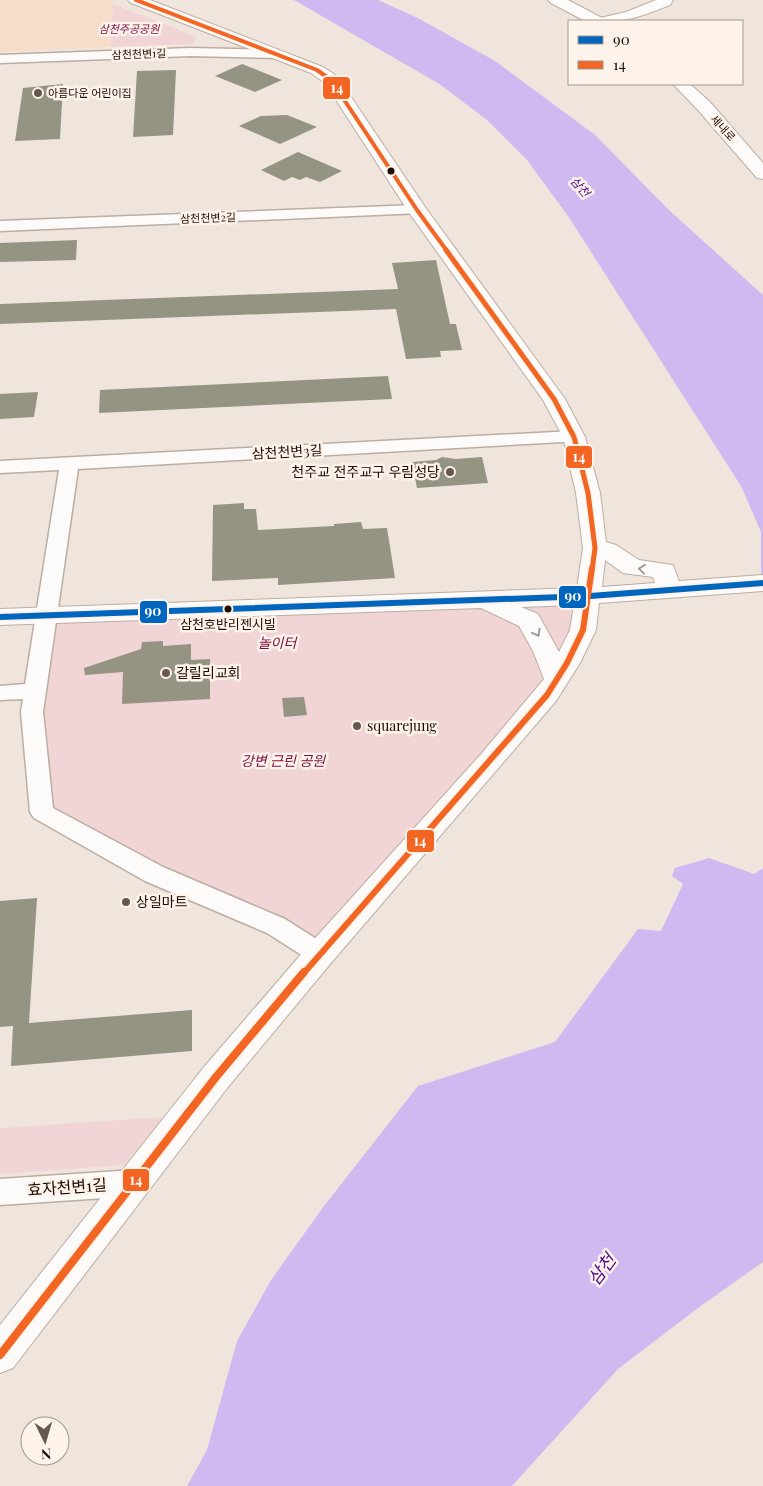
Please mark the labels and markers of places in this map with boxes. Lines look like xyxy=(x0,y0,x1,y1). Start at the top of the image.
place label: 아름다운 어린이집 xyxy=(48,85,132,100)
marker: 아름다운 어린이집 xyxy=(32,87,44,99)
unlabelled marker xyxy=(386,166,396,176)
place label: 천주교 전주교구 우림성당 xyxy=(291,462,440,481)
marker: 천주교 전주교구 우림성당 xyxy=(444,466,456,478)
marker: 삼천호반리젠시빌 xyxy=(223,604,233,614)
place label: 삼천호반리젠시빌 xyxy=(180,615,276,632)
place label: 갈릴리교회 xyxy=(176,663,240,682)
marker: 갈릴리교회 xyxy=(160,667,172,679)
place label: squarejung xyxy=(367,716,437,735)
marker: squarejung xyxy=(351,720,363,732)
place label: 상일마트 xyxy=(136,892,188,911)
marker: 상일마트 xyxy=(120,896,132,908)

